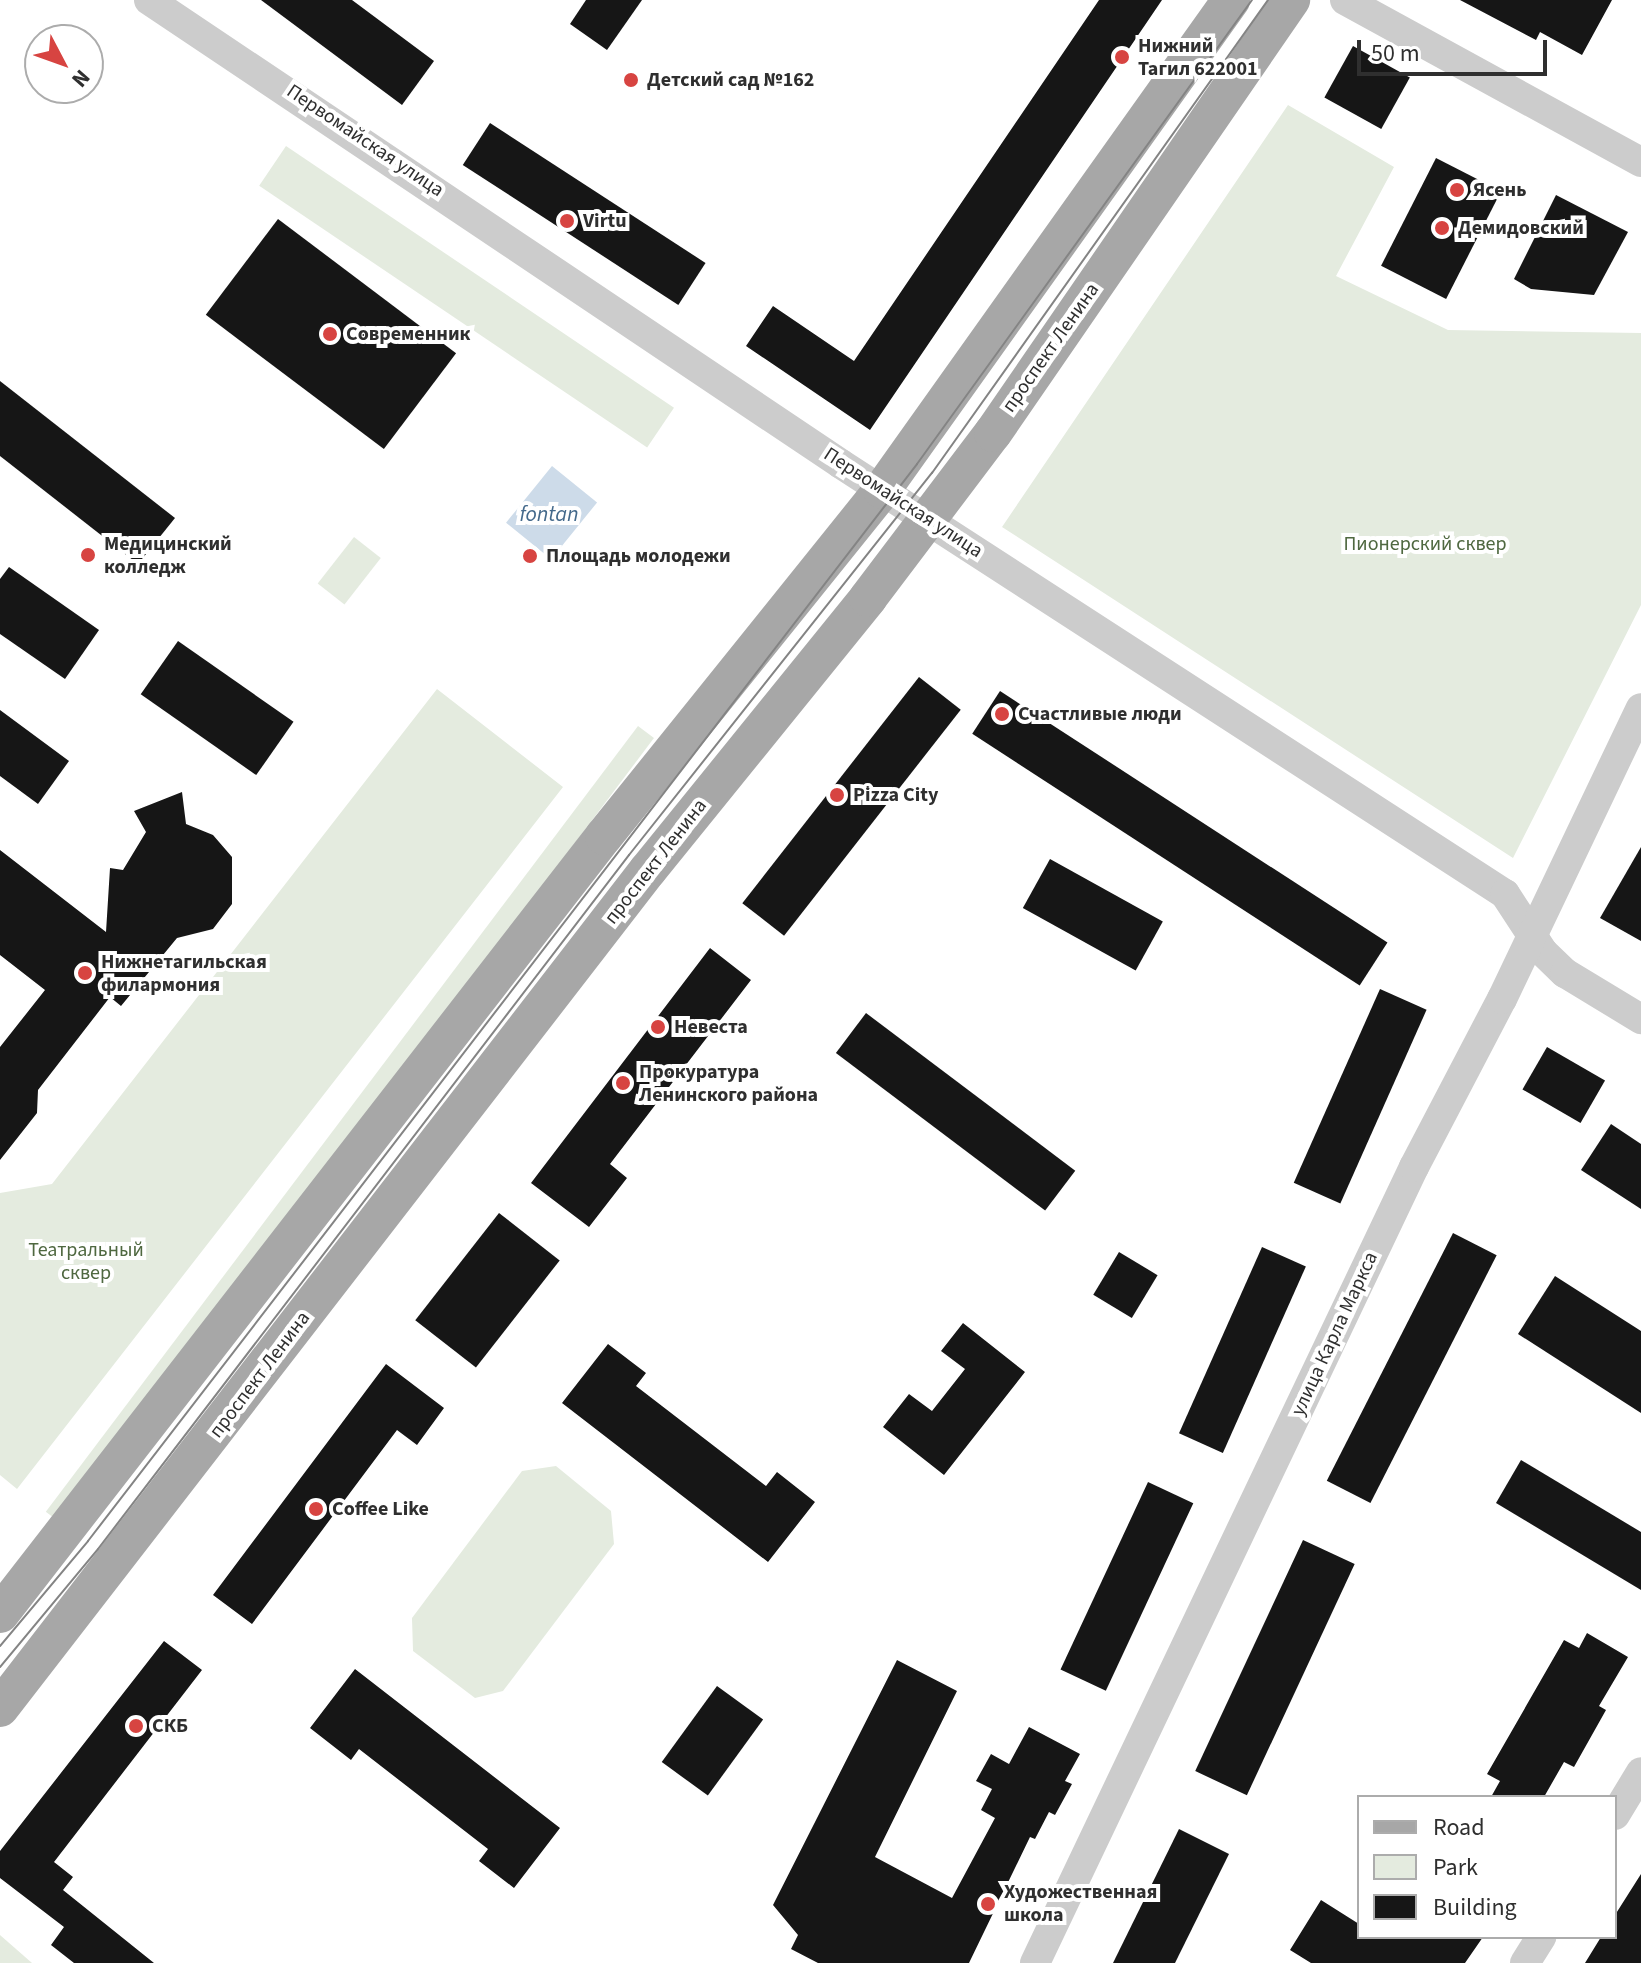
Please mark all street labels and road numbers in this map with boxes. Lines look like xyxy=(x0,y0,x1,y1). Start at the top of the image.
street label: Первомайская улица xyxy=(282,79,448,203)
street label: проспект Ленина xyxy=(998,279,1104,417)
street label: Первомайская улица xyxy=(819,443,987,563)
street label: проспект Ленина xyxy=(600,795,712,929)
street label: улица Карла Маркса xyxy=(1286,1248,1384,1420)
street label: проспект Ленина xyxy=(205,1307,315,1443)

